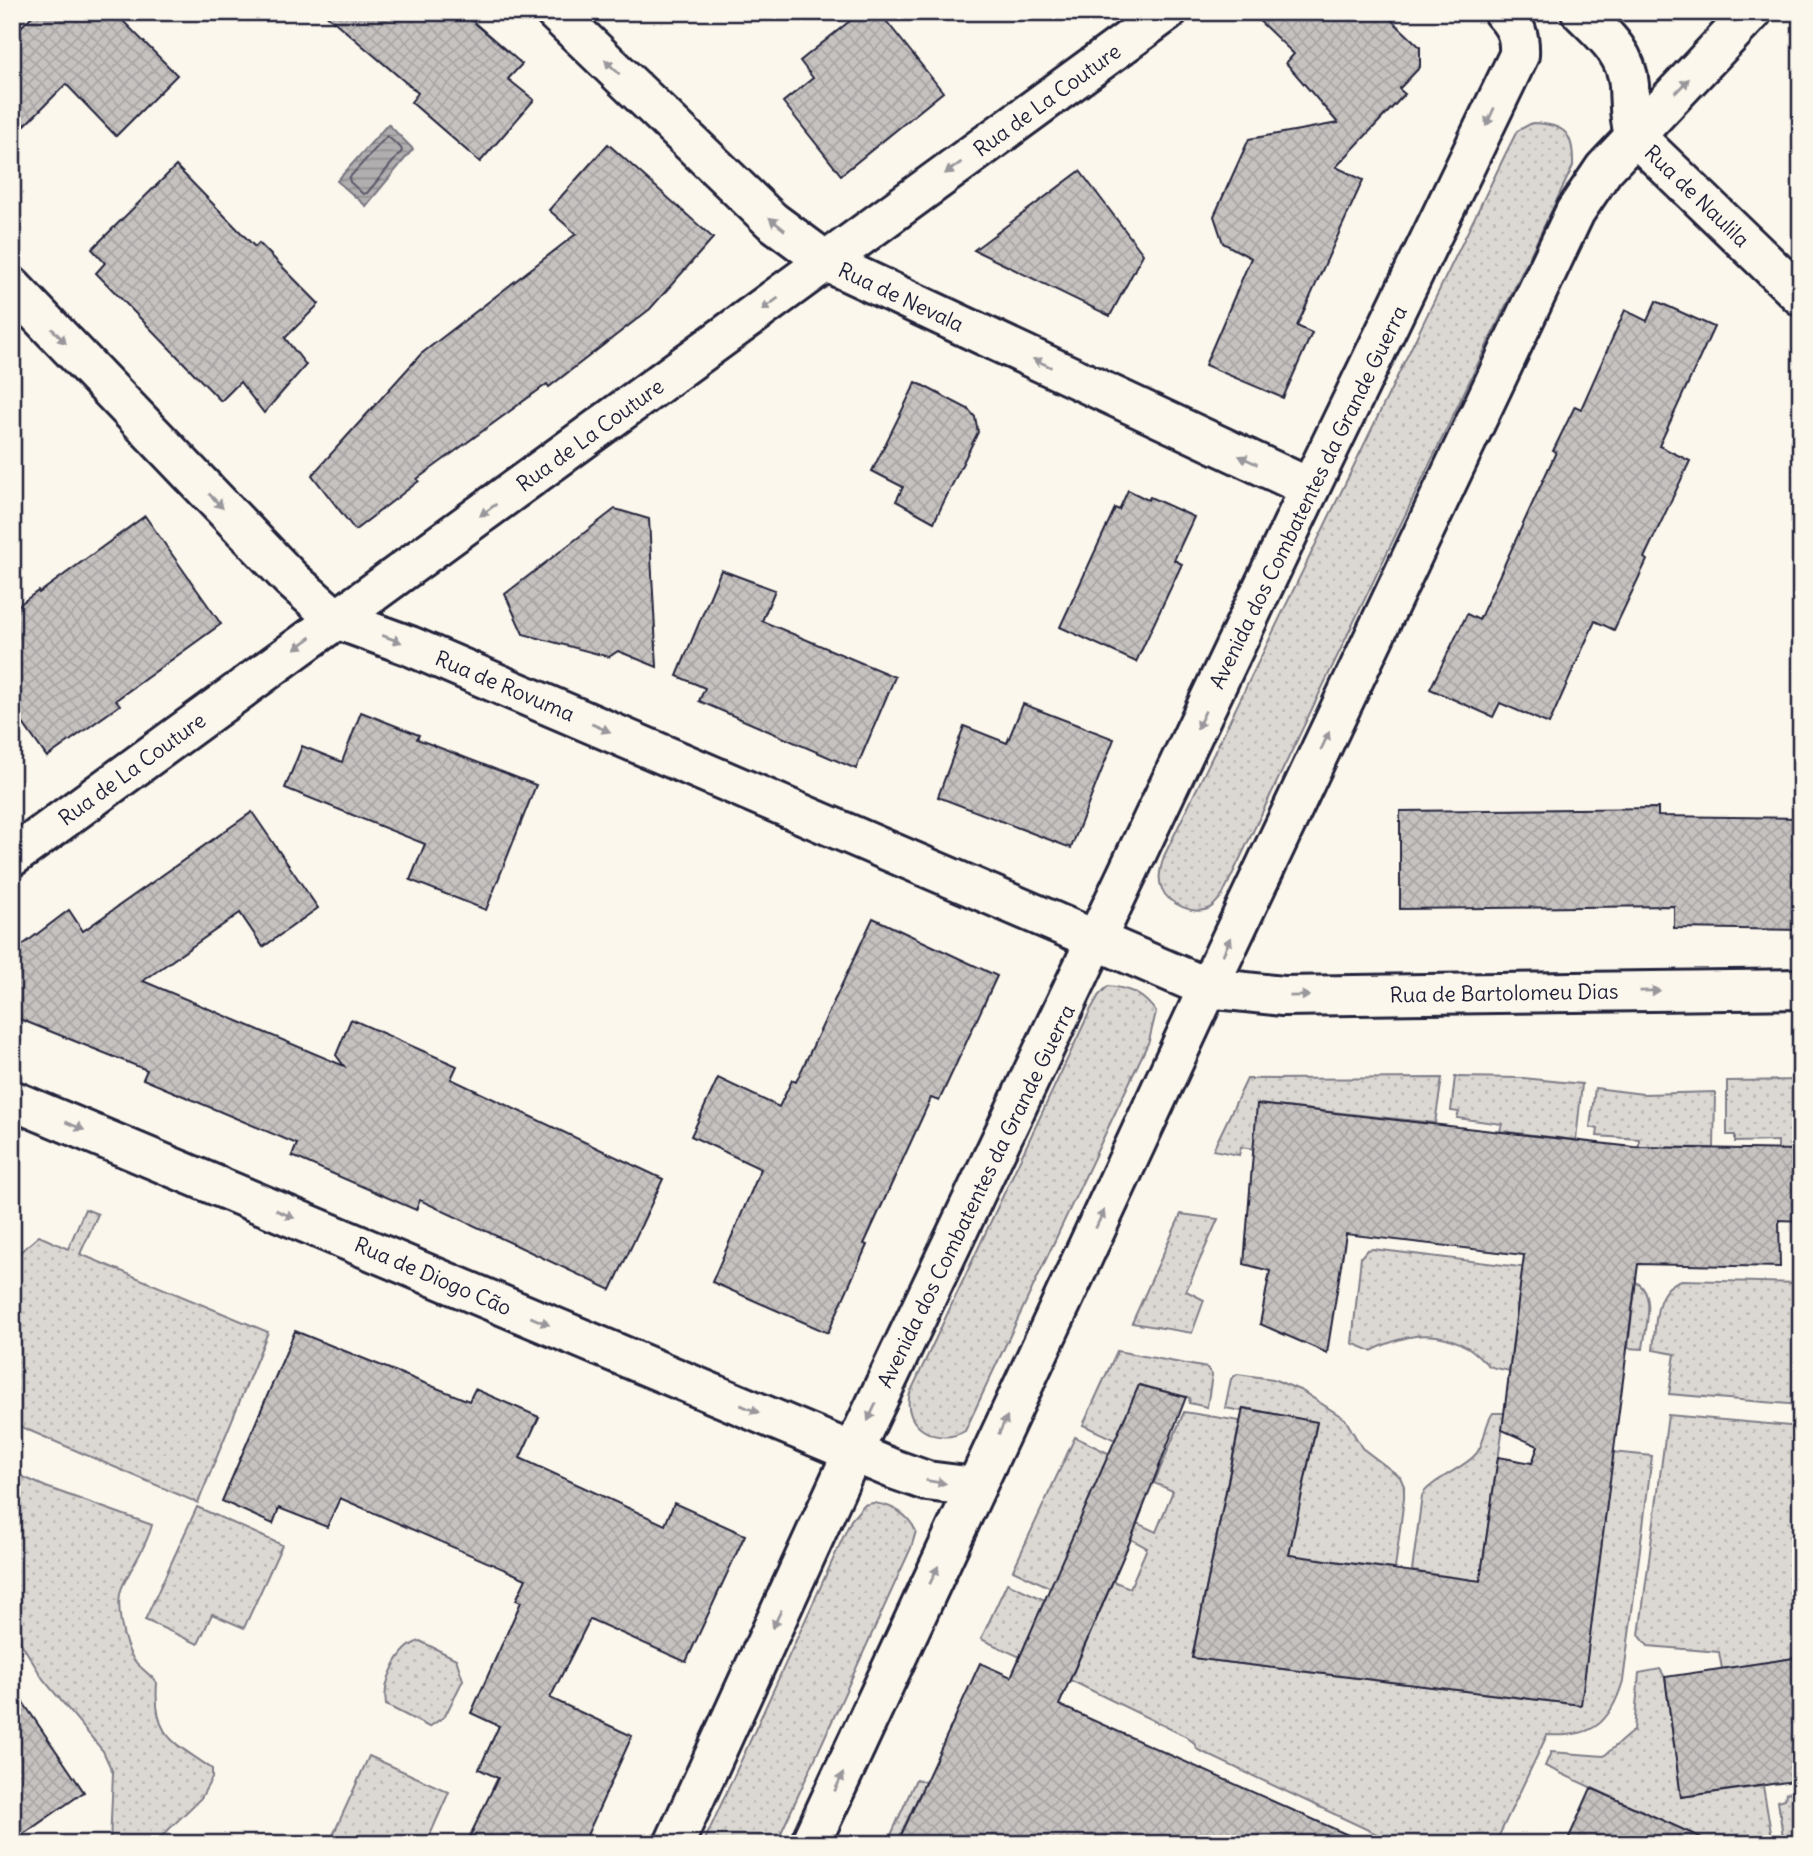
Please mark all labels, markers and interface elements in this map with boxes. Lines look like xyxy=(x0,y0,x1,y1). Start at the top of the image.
street label: Rua de La Couture xyxy=(968,38,1126,162)
one-way arrow xyxy=(604,60,621,76)
one-way arrow xyxy=(1673,78,1690,95)
one-way arrow xyxy=(1484,107,1496,127)
street label: Rua de Naulila xyxy=(1639,139,1755,253)
one-way arrow xyxy=(944,161,962,175)
one-way arrow xyxy=(768,217,785,232)
street label: Rua de Nevala xyxy=(834,256,968,338)
one-way arrow xyxy=(762,296,780,311)
street label: Avenida dos Combatentes da Grande Guerra xyxy=(1203,301,1413,693)
one-way arrow xyxy=(51,327,67,344)
one-way arrow xyxy=(1032,357,1052,369)
street label: Rua de La Couture xyxy=(511,373,669,497)
one-way arrow xyxy=(1238,454,1258,465)
one-way arrow xyxy=(208,492,224,509)
one-way arrow xyxy=(479,503,497,517)
one-way arrow xyxy=(381,634,402,645)
one-way arrow xyxy=(294,636,312,650)
street label: Rua de Rovuma xyxy=(431,645,579,728)
street label: Rua de La Couture xyxy=(53,707,211,831)
one-way arrow xyxy=(1196,710,1207,730)
one-way arrow xyxy=(591,722,612,733)
one-way arrow xyxy=(1319,730,1330,751)
one-way arrow xyxy=(1222,936,1233,956)
street label: Rua de Bartolomeu Dias xyxy=(1389,978,1619,1008)
one-way arrow xyxy=(1639,985,1661,997)
one-way arrow xyxy=(1289,990,1311,1002)
street label: Avenida dos Combatentes da Grande Guerra xyxy=(871,1000,1081,1392)
one-way arrow xyxy=(65,1121,86,1132)
one-way arrow xyxy=(275,1209,296,1220)
one-way arrow xyxy=(1094,1209,1105,1229)
street label: Rua de Diogo Cão xyxy=(350,1231,516,1321)
one-way arrow xyxy=(530,1315,550,1327)
one-way arrow xyxy=(867,1402,878,1422)
one-way arrow xyxy=(740,1403,760,1415)
one-way arrow xyxy=(998,1415,1009,1435)
one-way arrow xyxy=(925,1477,947,1488)
one-way arrow xyxy=(929,1565,940,1586)
one-way arrow xyxy=(771,1608,782,1629)
one-way arrow xyxy=(833,1772,844,1792)

